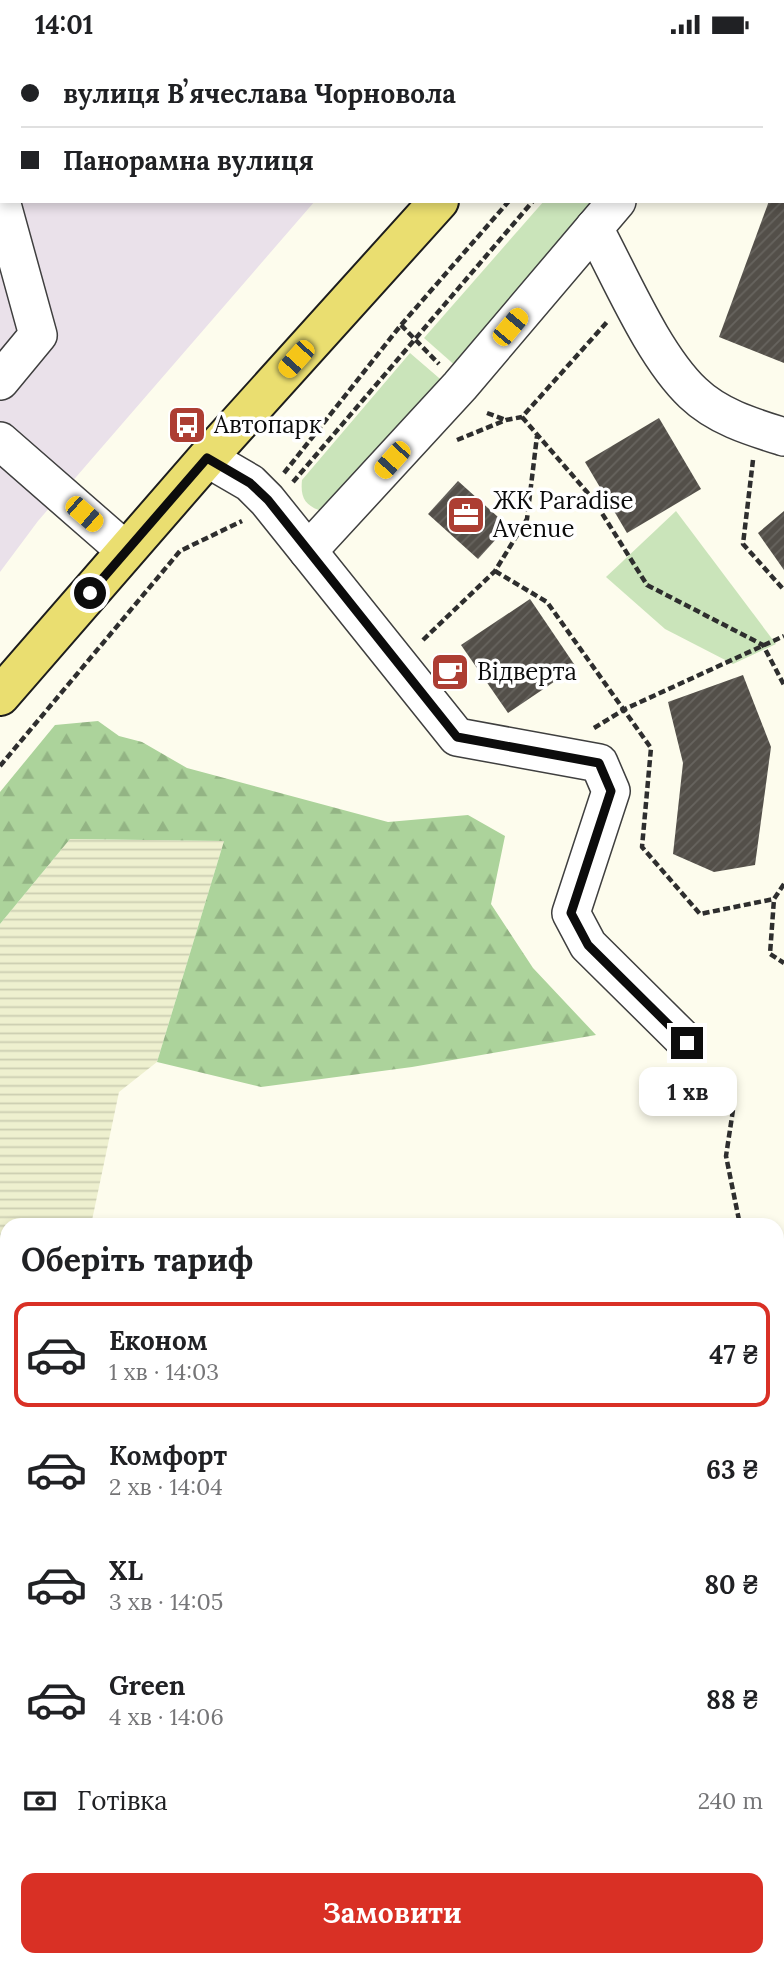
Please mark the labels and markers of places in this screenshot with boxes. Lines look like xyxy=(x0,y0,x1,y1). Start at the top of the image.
bus stop icon: Автопарк xyxy=(166,404,208,446)
place label: Автопарк xyxy=(213,409,322,440)
place label: ЖК Paradise Avenue xyxy=(492,485,633,544)
office icon: ЖК Paradise Avenue xyxy=(445,494,487,536)
cafe icon: Відверта xyxy=(429,651,471,693)
place label: Відверта xyxy=(477,656,577,687)

